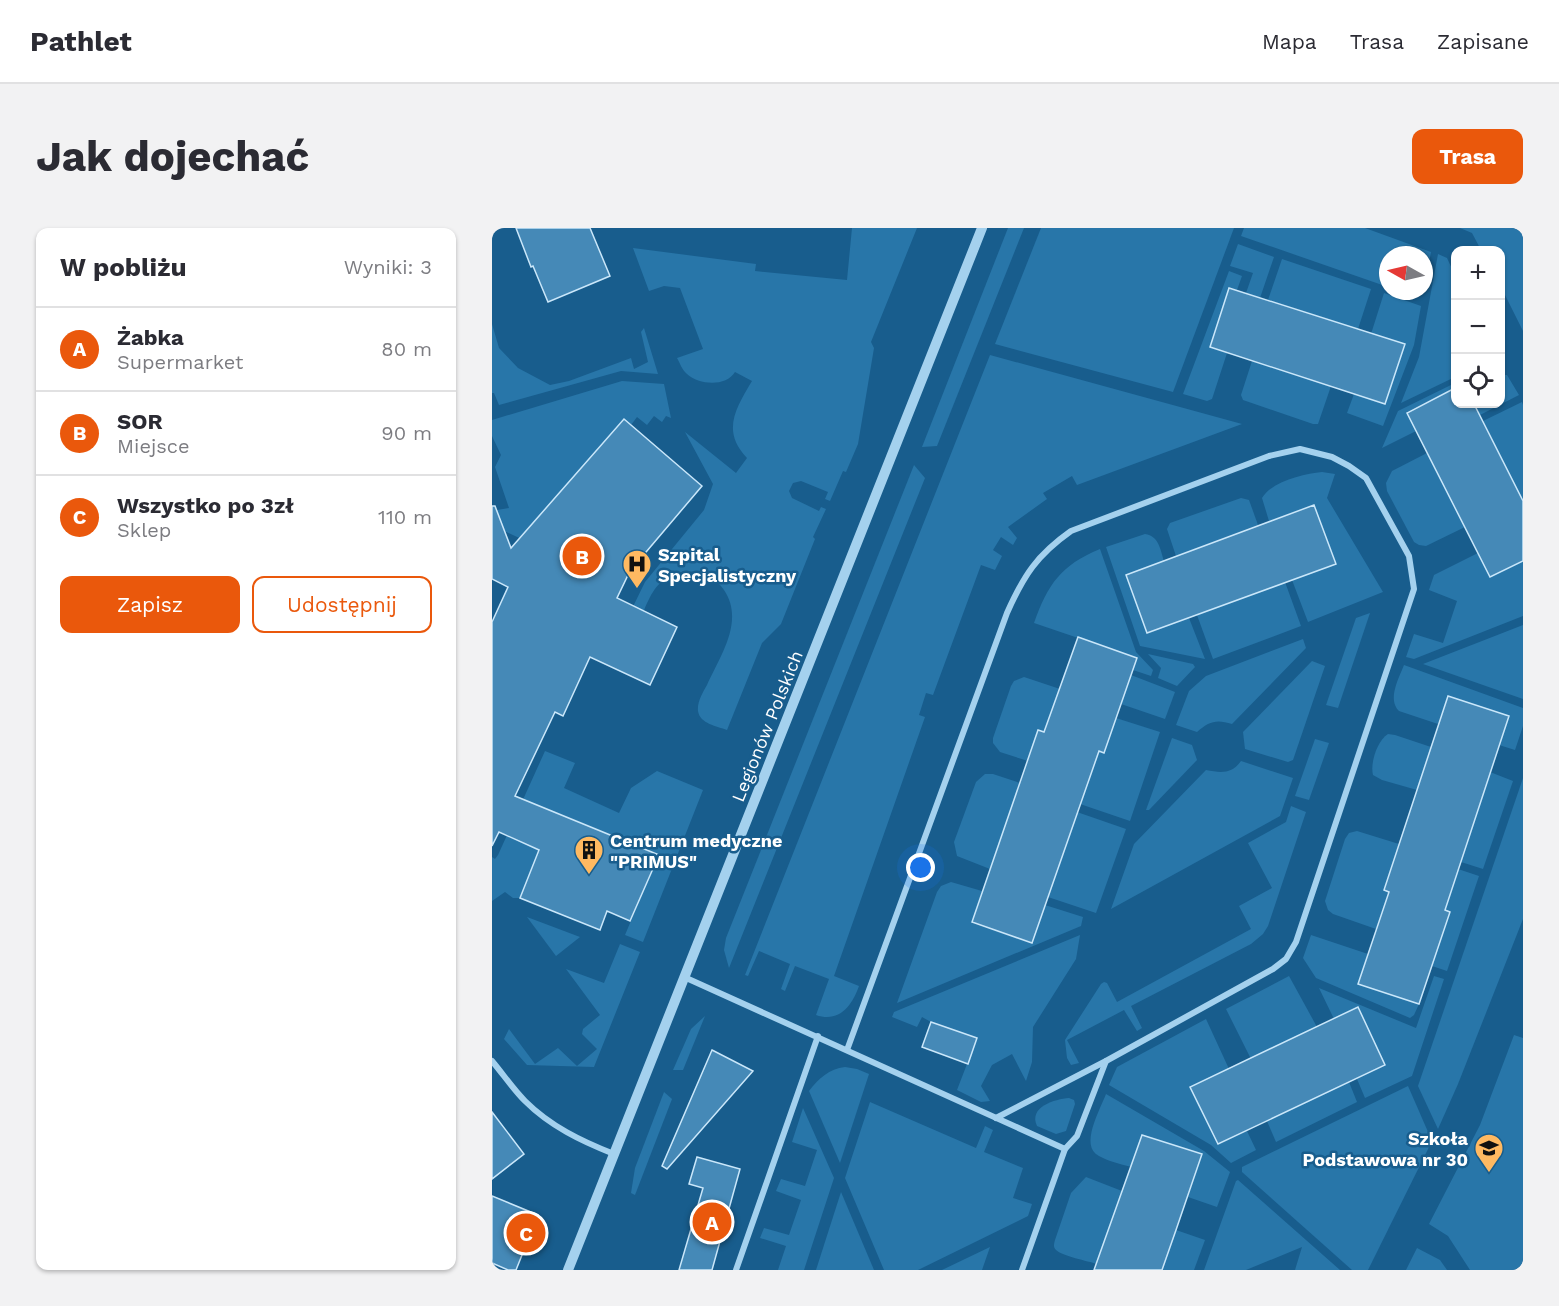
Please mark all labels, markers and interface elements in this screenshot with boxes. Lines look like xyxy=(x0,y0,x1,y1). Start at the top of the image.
text: Pathlet xyxy=(30,25,132,58)
text: Mapa xyxy=(1262,29,1317,54)
text: Trasa xyxy=(1350,29,1404,54)
text: Zapisane xyxy=(1437,29,1529,54)
button: Trasa xyxy=(1412,129,1523,184)
text: Jak dojechać xyxy=(36,132,309,181)
north arrow xyxy=(1379,246,1433,300)
map controls xyxy=(1451,246,1505,408)
button: + xyxy=(1451,246,1505,300)
text: W pobliżu xyxy=(60,252,187,282)
text: Wyniki: 3 xyxy=(344,255,432,279)
button: − xyxy=(1451,300,1505,354)
text: Żabka xyxy=(117,325,184,350)
text: A xyxy=(73,337,86,361)
text: 80 m xyxy=(381,337,432,361)
text: Supermarket xyxy=(117,350,243,374)
button: locate xyxy=(1451,354,1505,408)
text: SOR xyxy=(117,409,163,434)
text: B xyxy=(73,421,86,445)
text: 90 m xyxy=(381,421,432,445)
text: Miejsce xyxy=(117,434,190,458)
text: Wszystko po 3zł xyxy=(117,493,294,518)
text: C xyxy=(73,505,86,529)
text: 110 m xyxy=(378,505,432,529)
text: Sklep xyxy=(117,518,171,542)
pin: B xyxy=(562,534,602,578)
place label: Szpital Specjalistyczny xyxy=(658,544,797,586)
hospital icon: Szpital Specjalistyczny xyxy=(621,548,653,590)
button: Zapisz xyxy=(60,576,240,633)
button: Udostępnij xyxy=(252,576,432,633)
street label: Legionów Polskich xyxy=(727,647,807,805)
place label: Centrum medyczne "PRIMUS" xyxy=(610,830,782,872)
building icon: Centrum medyczne "PRIMUS" xyxy=(573,834,605,876)
your location xyxy=(906,853,935,882)
place label: Szkoła Podstawowa nr 30 xyxy=(1302,1128,1469,1170)
school or university icon: Szkoła Podstawowa nr 30 xyxy=(1473,1132,1505,1174)
pin: A xyxy=(692,1200,732,1244)
pin: C xyxy=(507,1210,546,1256)

